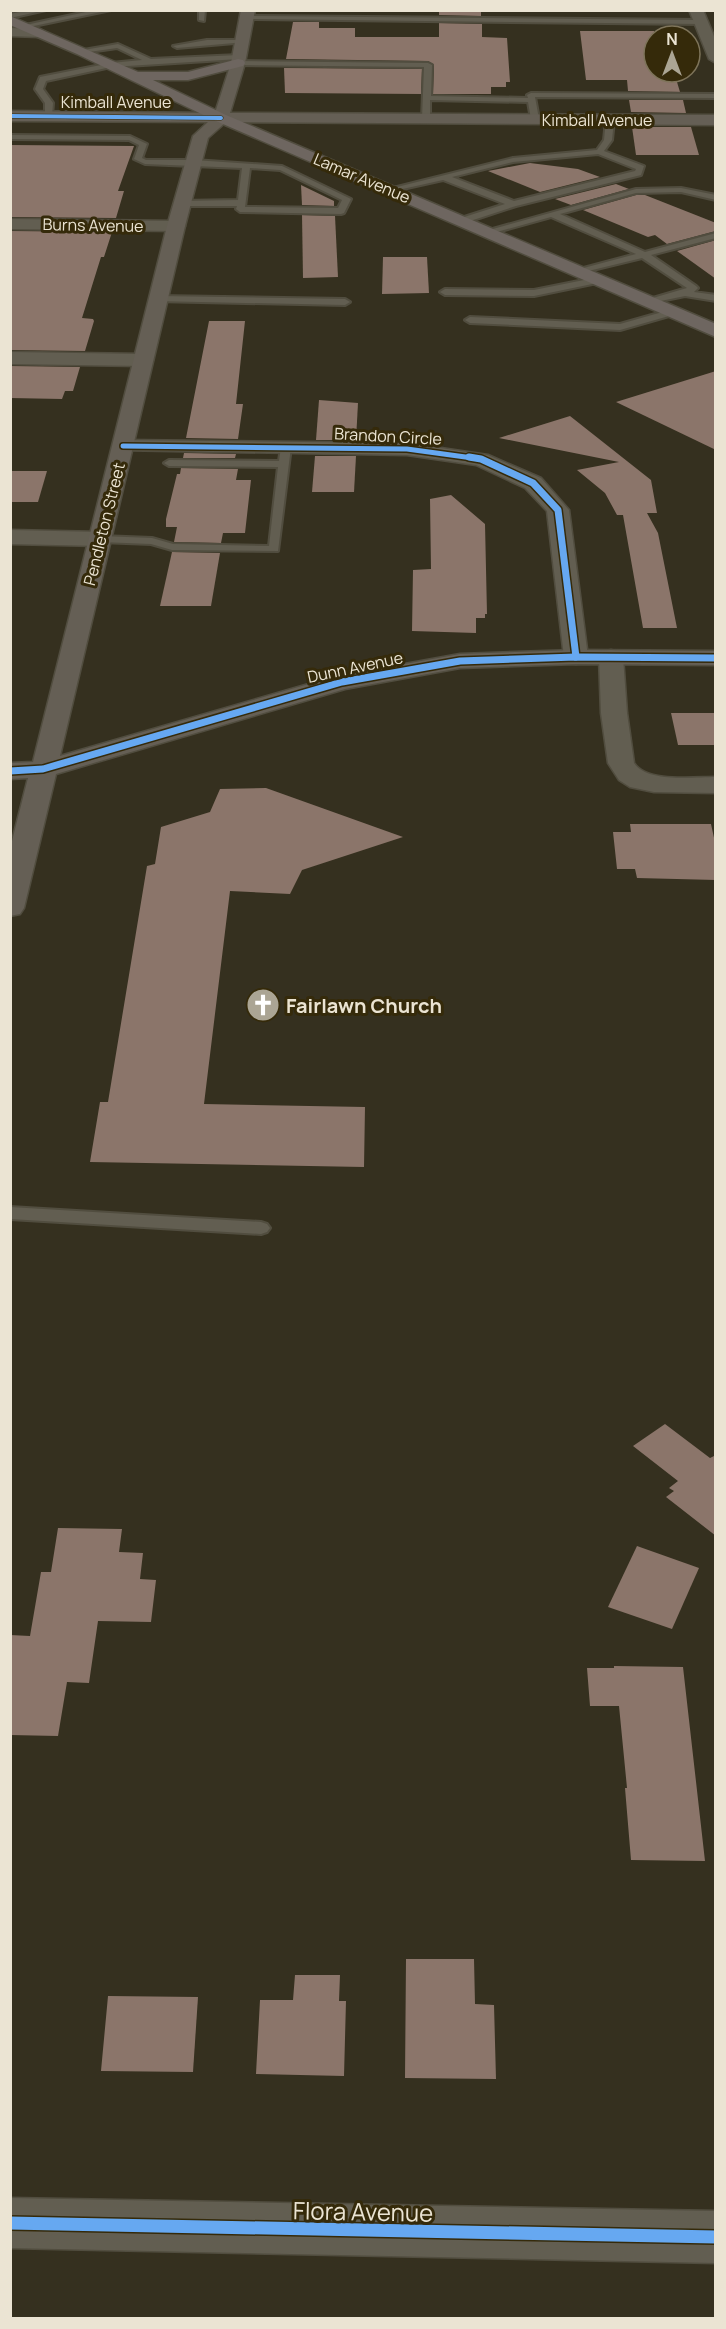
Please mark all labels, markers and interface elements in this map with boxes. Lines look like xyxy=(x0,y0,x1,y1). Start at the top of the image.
north arrow xyxy=(642,24,702,84)
text: N xyxy=(666,28,678,50)
street label: Kimball Avenue xyxy=(61,91,171,113)
street label: Kimball Avenue xyxy=(542,109,652,131)
street label: Lamar Avenue xyxy=(310,148,414,208)
street label: Burns Avenue xyxy=(42,213,144,237)
street label: Brandon Circle xyxy=(334,422,442,450)
street label: Pendleton Street xyxy=(78,460,130,588)
street label: Dunn Avenue xyxy=(305,646,405,688)
church icon: Fairlawn Church xyxy=(245,987,281,1023)
place label: Fairlawn Church xyxy=(286,992,442,1019)
street label: Flora Avenue xyxy=(293,2193,433,2229)

